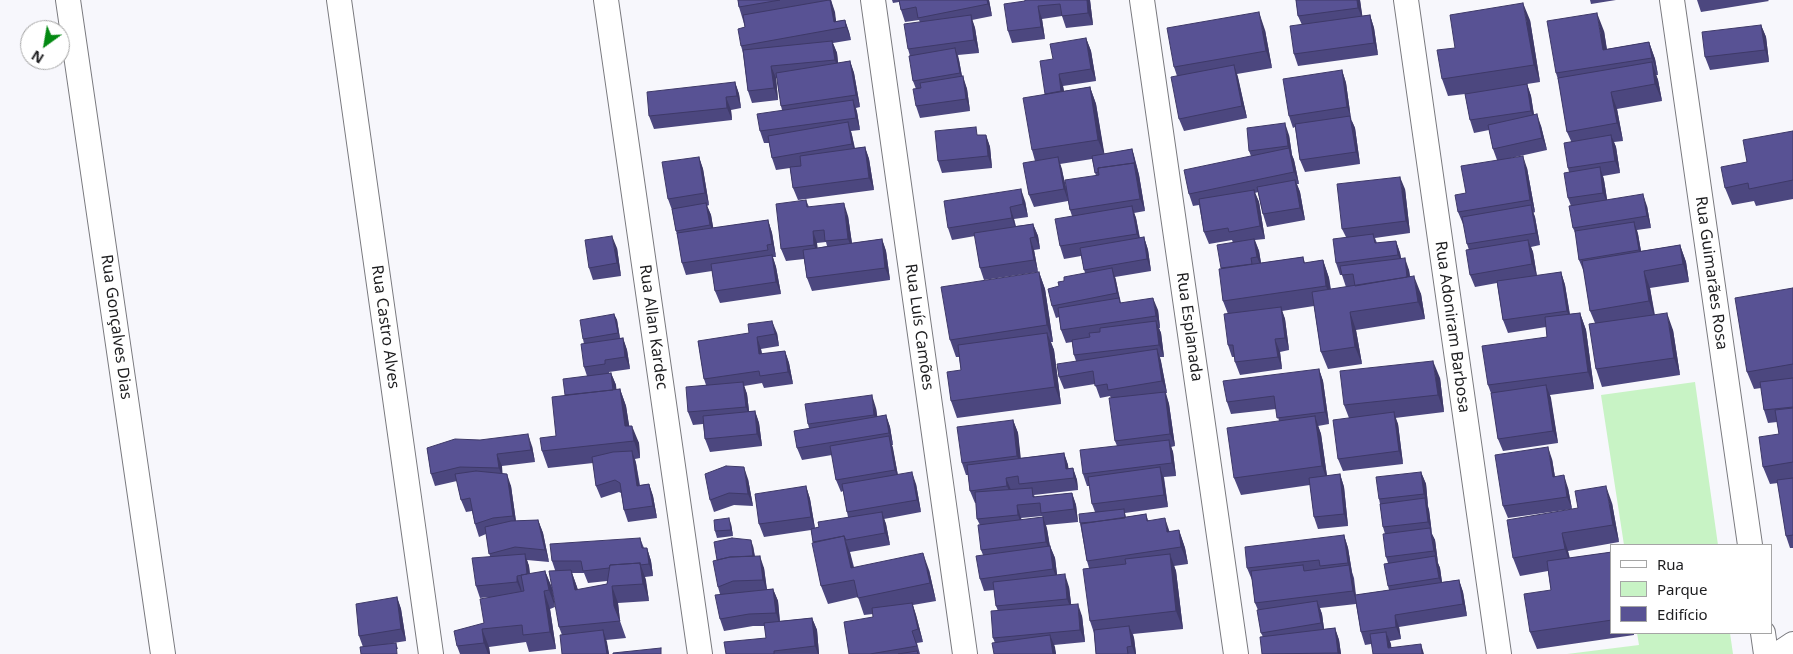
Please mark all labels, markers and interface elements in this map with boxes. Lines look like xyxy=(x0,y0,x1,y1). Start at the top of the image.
north arrow xyxy=(20,20,70,70)
text: N xyxy=(27,46,47,68)
street label: Rua Guimarães Rosa xyxy=(1691,195,1731,351)
street label: Rua Adoniram Barbosa xyxy=(1430,240,1474,414)
street label: Rua Gonçalves Dias xyxy=(96,253,136,401)
street label: Rua Luís Camões xyxy=(901,262,937,392)
street label: Rua Allan Kardec xyxy=(635,263,671,391)
street label: Rua Castro Alves xyxy=(367,264,403,390)
street label: Rua Esplanada xyxy=(1172,271,1206,383)
legend xyxy=(1610,544,1773,634)
text: Rua xyxy=(1657,554,1684,574)
text: Parque xyxy=(1657,579,1707,599)
text: Edifício xyxy=(1657,604,1708,624)

